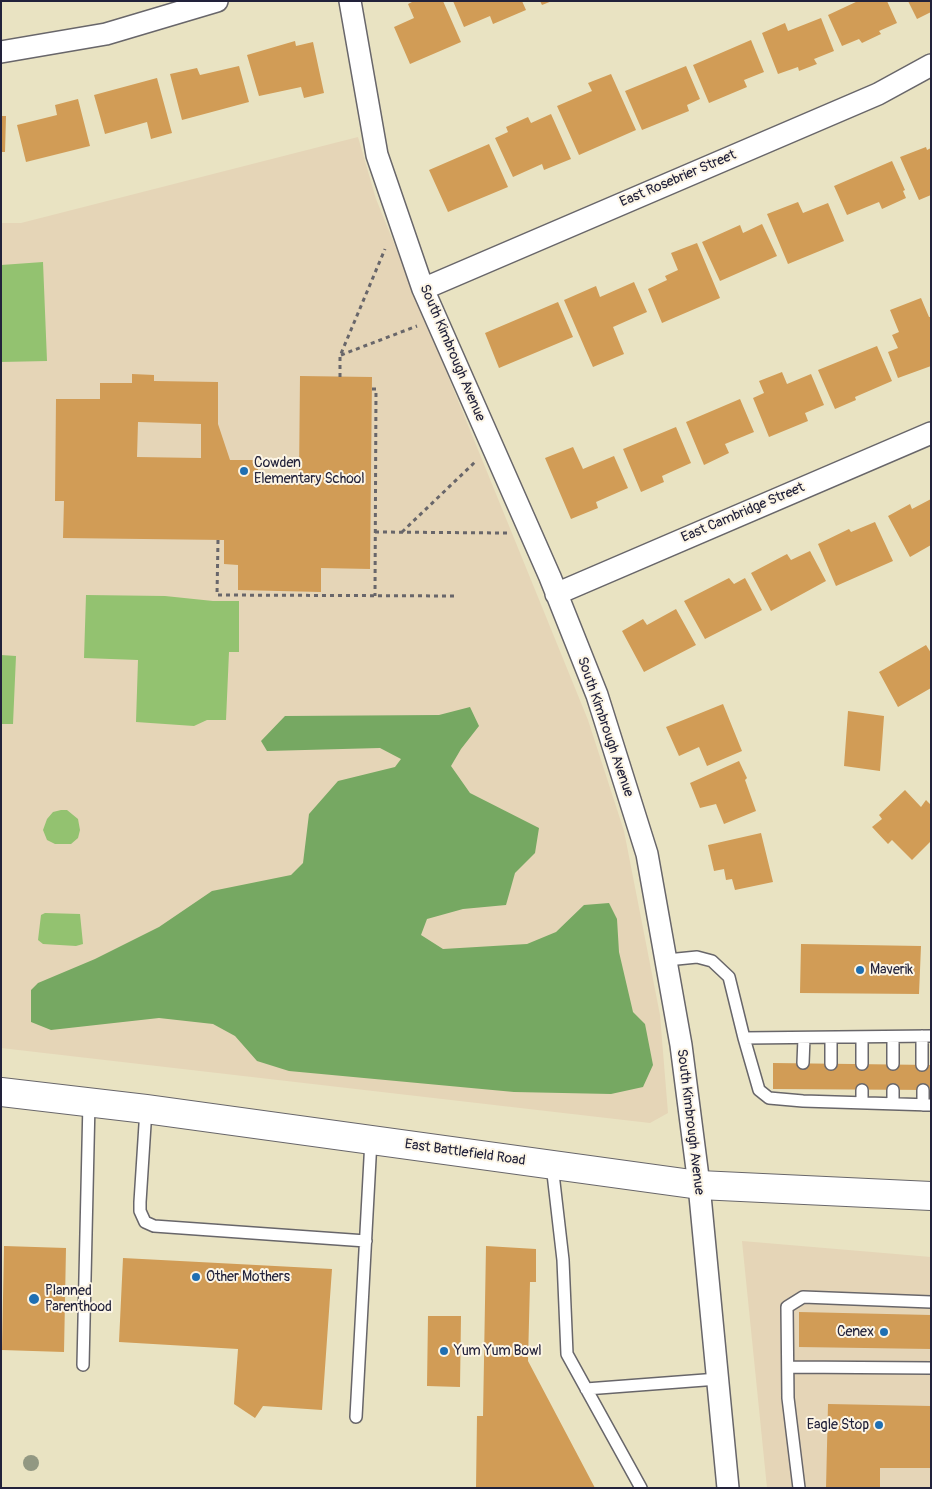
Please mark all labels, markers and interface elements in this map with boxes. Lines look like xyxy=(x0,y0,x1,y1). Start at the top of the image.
street label: East Rosebrier Street xyxy=(617,147,739,211)
street label: South Kimbrough Avenue xyxy=(416,282,488,424)
place label: Cowden Elementary School xyxy=(254,455,365,488)
marker: Cowden Elementary School xyxy=(238,465,250,477)
street label: East Cambridge Street xyxy=(679,479,807,547)
street label: South Kimbrough Avenue xyxy=(573,655,637,799)
place label: Maverik xyxy=(870,962,913,978)
marker: Maverik xyxy=(854,964,866,976)
street label: South Kimbrough Avenue xyxy=(673,1048,707,1196)
street label: East Battlefield Road xyxy=(404,1136,526,1170)
place label: Other Mothers xyxy=(206,1269,290,1285)
marker: Other Mothers xyxy=(190,1271,202,1283)
place label: Planned Parenthood xyxy=(45,1283,112,1315)
marker: Planned Parenthood xyxy=(27,1292,41,1306)
place label: Cenex xyxy=(837,1324,874,1340)
marker: Cenex xyxy=(878,1326,890,1338)
place label: Yum Yum Bowl xyxy=(454,1343,542,1359)
marker: Yum Yum Bowl xyxy=(438,1345,450,1357)
place label: Eagle Stop xyxy=(807,1417,869,1433)
marker: Eagle Stop xyxy=(873,1419,885,1431)

